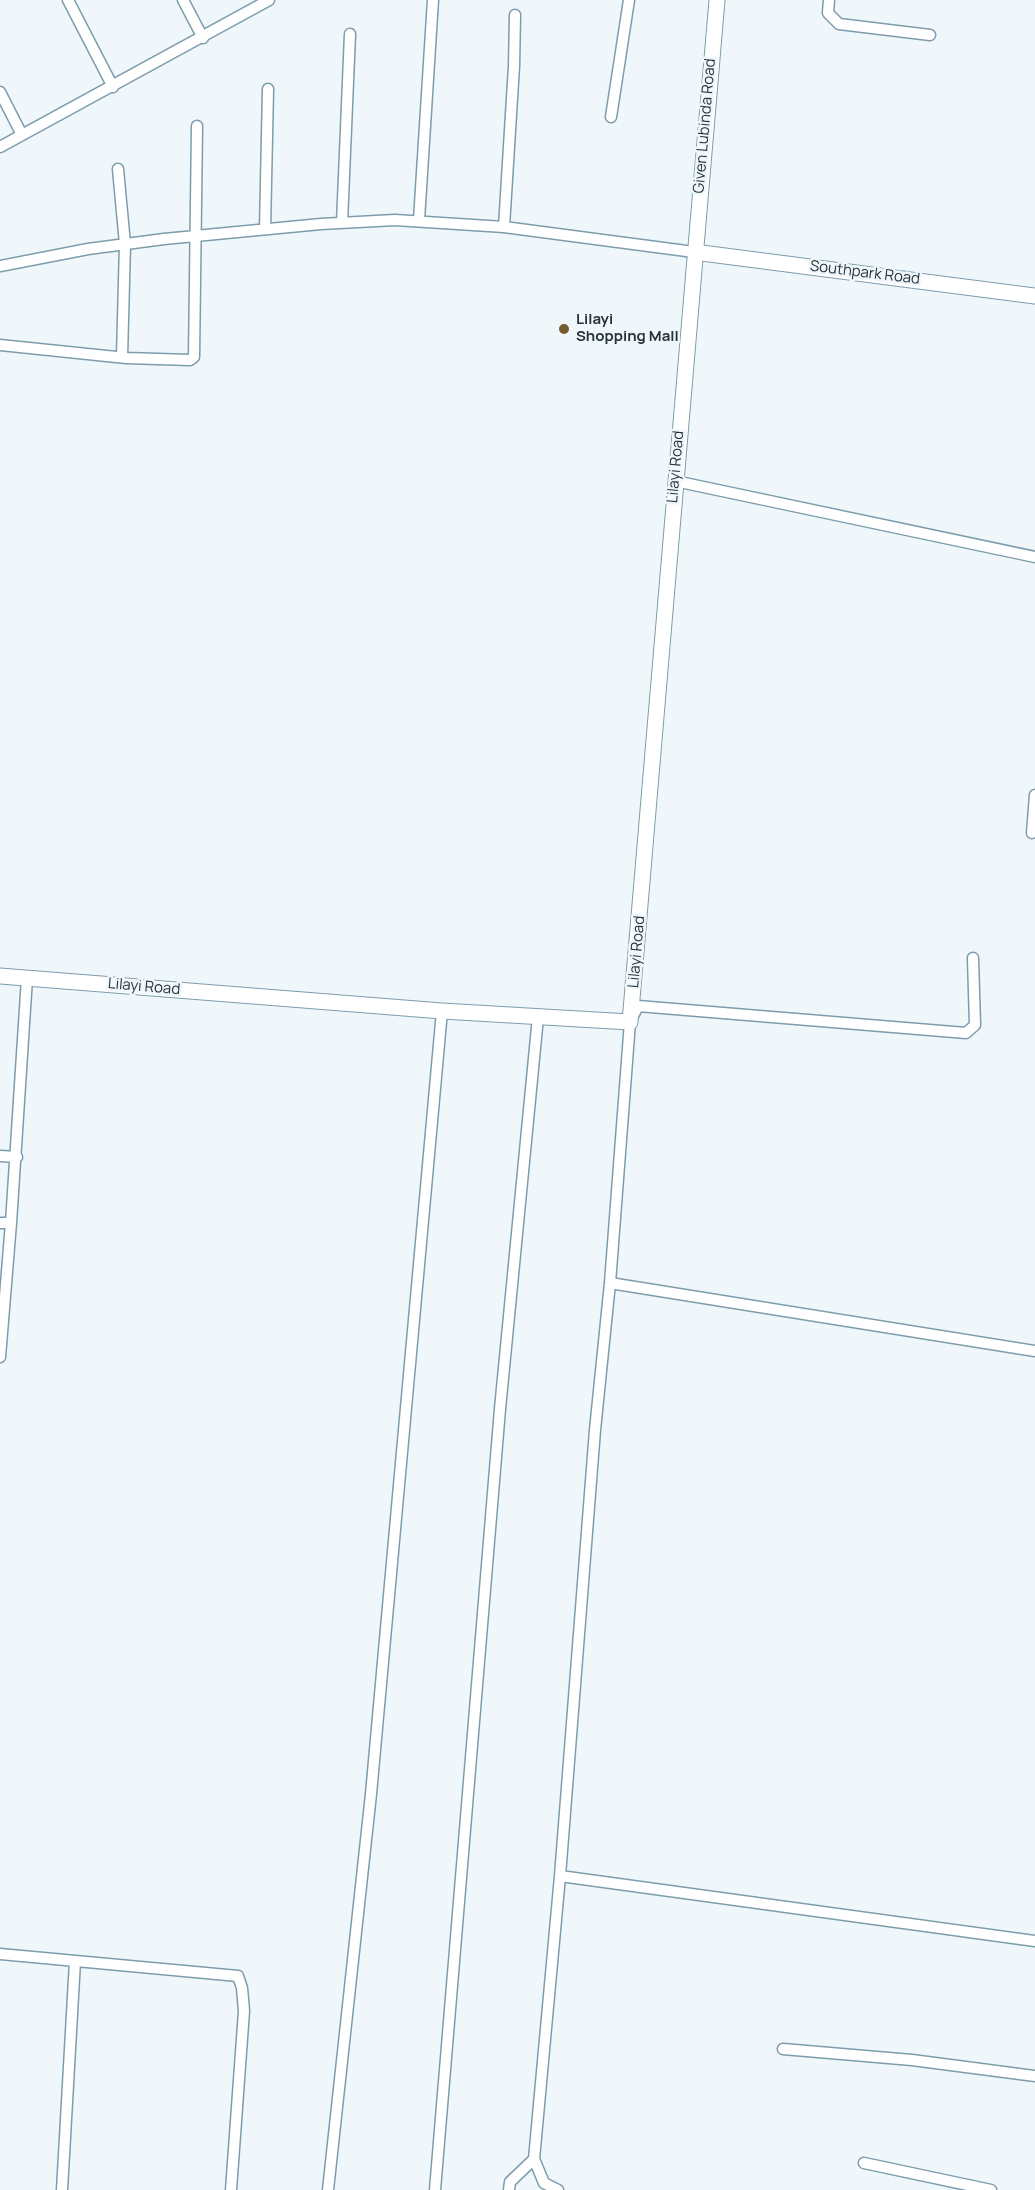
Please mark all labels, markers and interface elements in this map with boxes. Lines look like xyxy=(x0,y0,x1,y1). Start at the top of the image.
street label: Given Lubinda Road xyxy=(690,58,720,194)
street label: Southpark Road xyxy=(809,257,921,289)
place label: Lilayi Shopping Mall xyxy=(576,311,679,346)
marker: Lilayi Shopping Mall xyxy=(557,322,571,336)
street label: Lilayi Road xyxy=(664,430,688,504)
street label: Lilayi Road xyxy=(625,915,649,989)
street label: Lilayi Road xyxy=(107,975,181,999)

